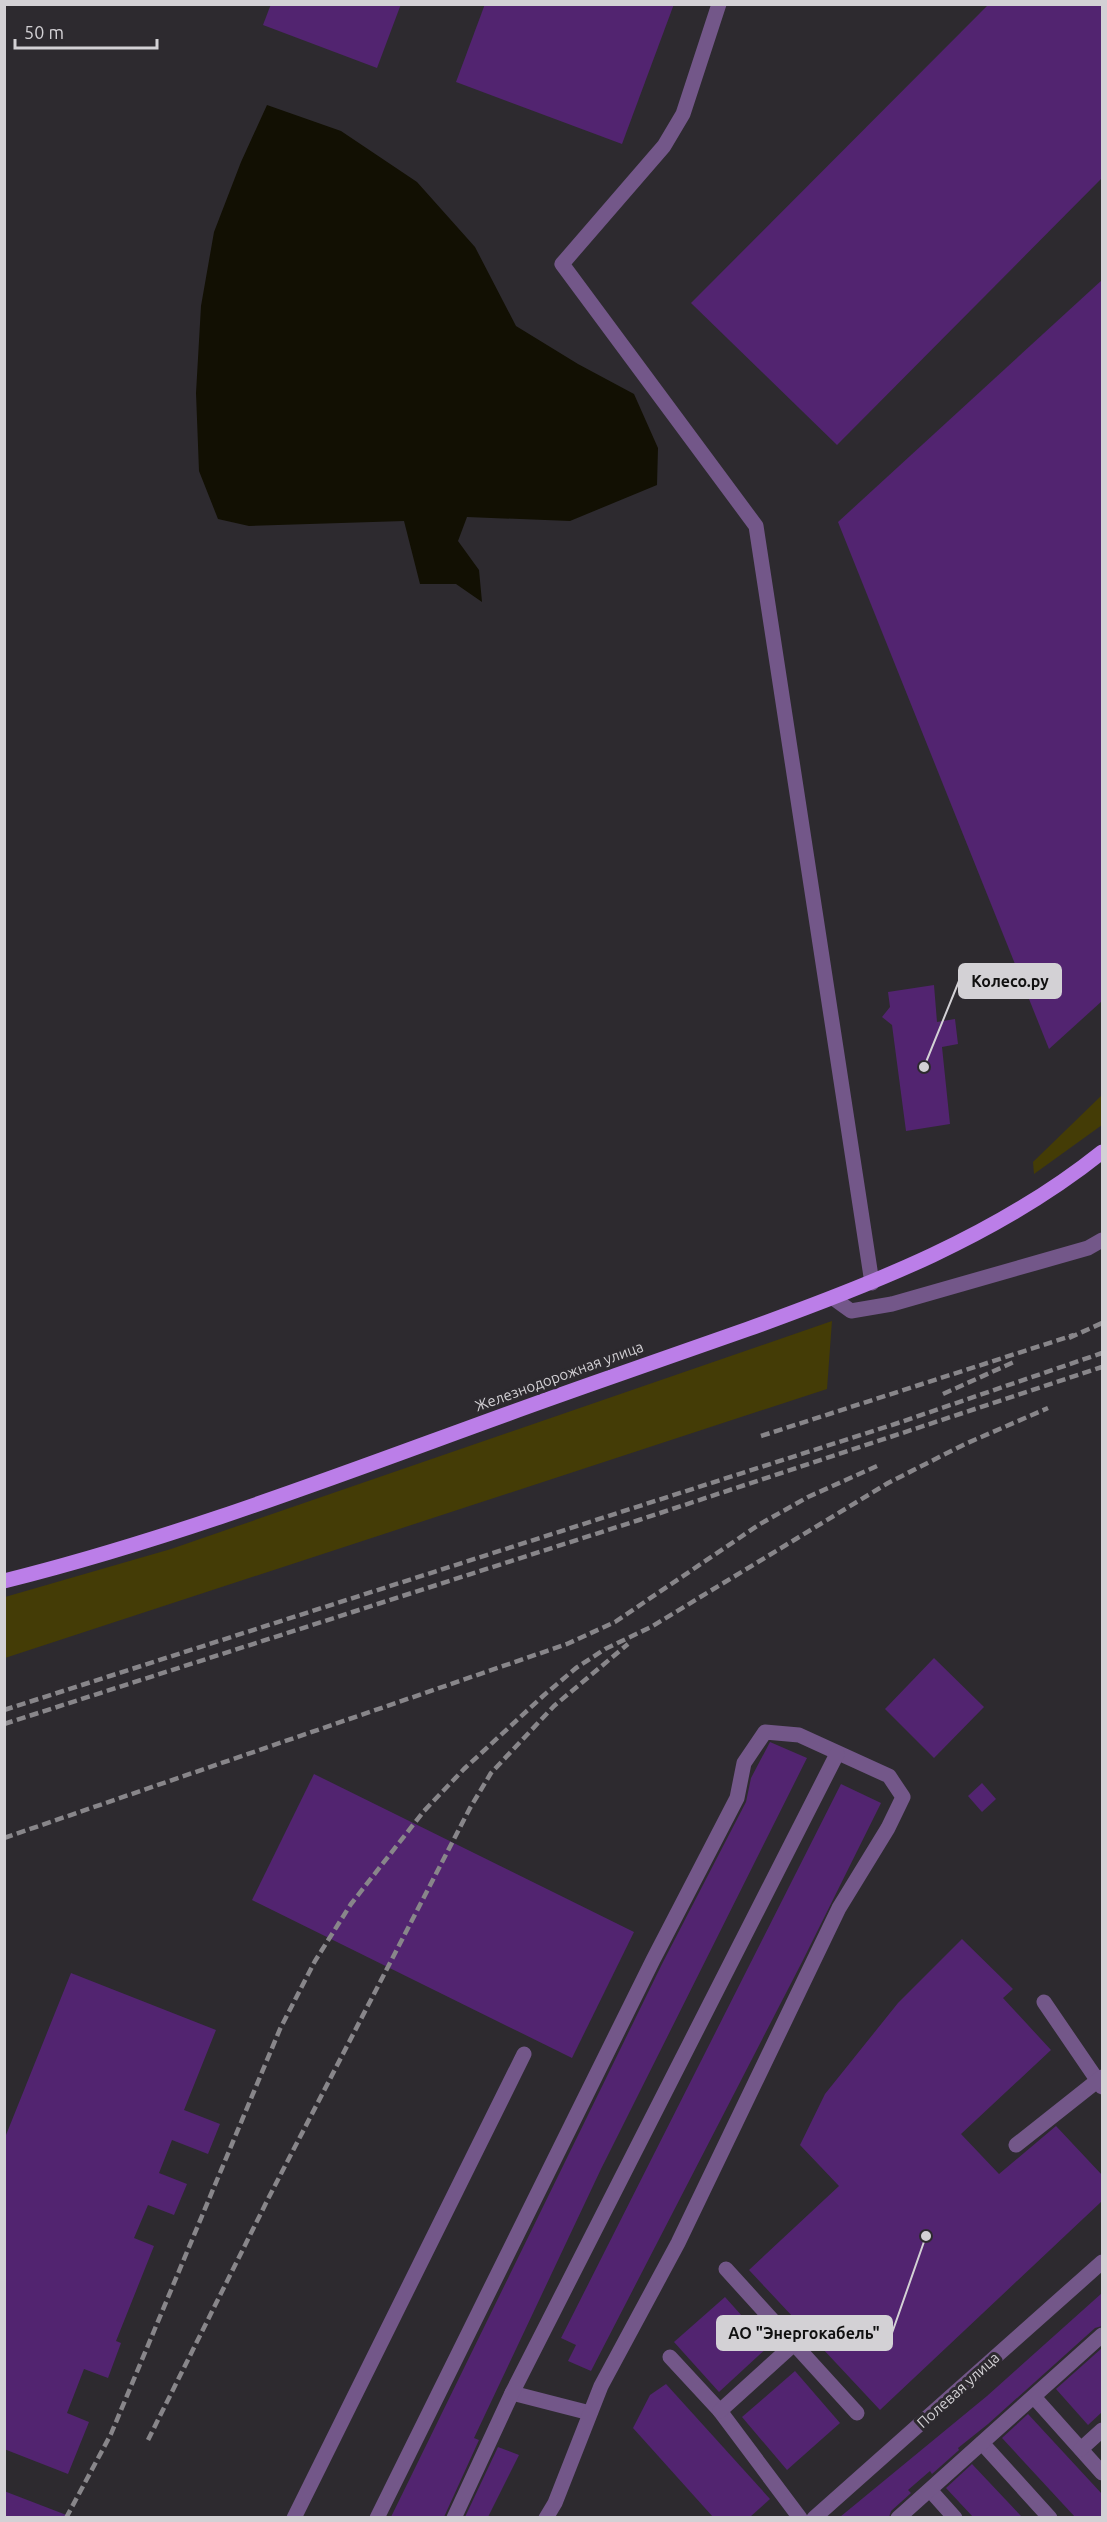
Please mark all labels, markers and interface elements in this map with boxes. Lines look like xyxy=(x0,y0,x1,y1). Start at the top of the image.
scale bar xyxy=(15,12,158,50)
text: 50 m xyxy=(24,22,64,42)
callout: Колесо.ру xyxy=(959,964,1061,998)
text: Колесо.ру xyxy=(971,972,1049,990)
street label: Железнодорожная улица xyxy=(473,1338,645,1414)
callout: АО "Энергокабель" xyxy=(717,2316,892,2350)
text: АО "Энергокабель" xyxy=(728,2324,880,2342)
street label: Полевая улица xyxy=(913,2349,1003,2431)

